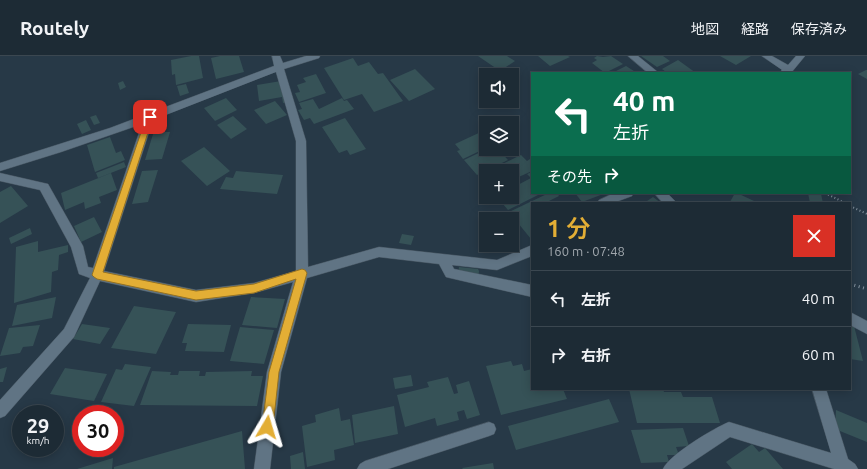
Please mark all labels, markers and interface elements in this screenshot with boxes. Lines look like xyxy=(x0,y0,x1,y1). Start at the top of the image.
text: Routely xyxy=(20,17,89,39)
text: 地図 xyxy=(691,21,719,37)
text: 経路 xyxy=(741,21,769,37)
text: 保存済み xyxy=(791,21,847,37)
map controls xyxy=(479,68,519,252)
button: sound xyxy=(479,68,519,108)
text: 40 m xyxy=(613,85,675,116)
icon: left xyxy=(547,88,599,140)
pin xyxy=(133,100,167,134)
icon: arrive xyxy=(139,106,161,128)
button: layers xyxy=(479,116,519,156)
text: 左折 xyxy=(613,122,649,142)
button: + xyxy=(479,164,519,204)
icon: right xyxy=(600,164,622,186)
text: その先 xyxy=(547,168,592,185)
button: − xyxy=(479,212,519,252)
text: 1 分 xyxy=(547,215,590,242)
button: close xyxy=(793,215,835,257)
text: 160 m · 07:48 xyxy=(547,244,625,258)
icon: left xyxy=(547,288,569,310)
text: 40 m xyxy=(802,290,835,307)
text: 左折 xyxy=(581,291,611,308)
icon: right xyxy=(547,344,569,366)
text: 60 m xyxy=(802,346,835,363)
text: 右折 xyxy=(581,347,611,364)
speed limit sign: 30 xyxy=(72,405,124,457)
position arrow xyxy=(246,406,288,448)
text: 29 xyxy=(27,414,49,437)
text: km/h xyxy=(26,435,50,446)

